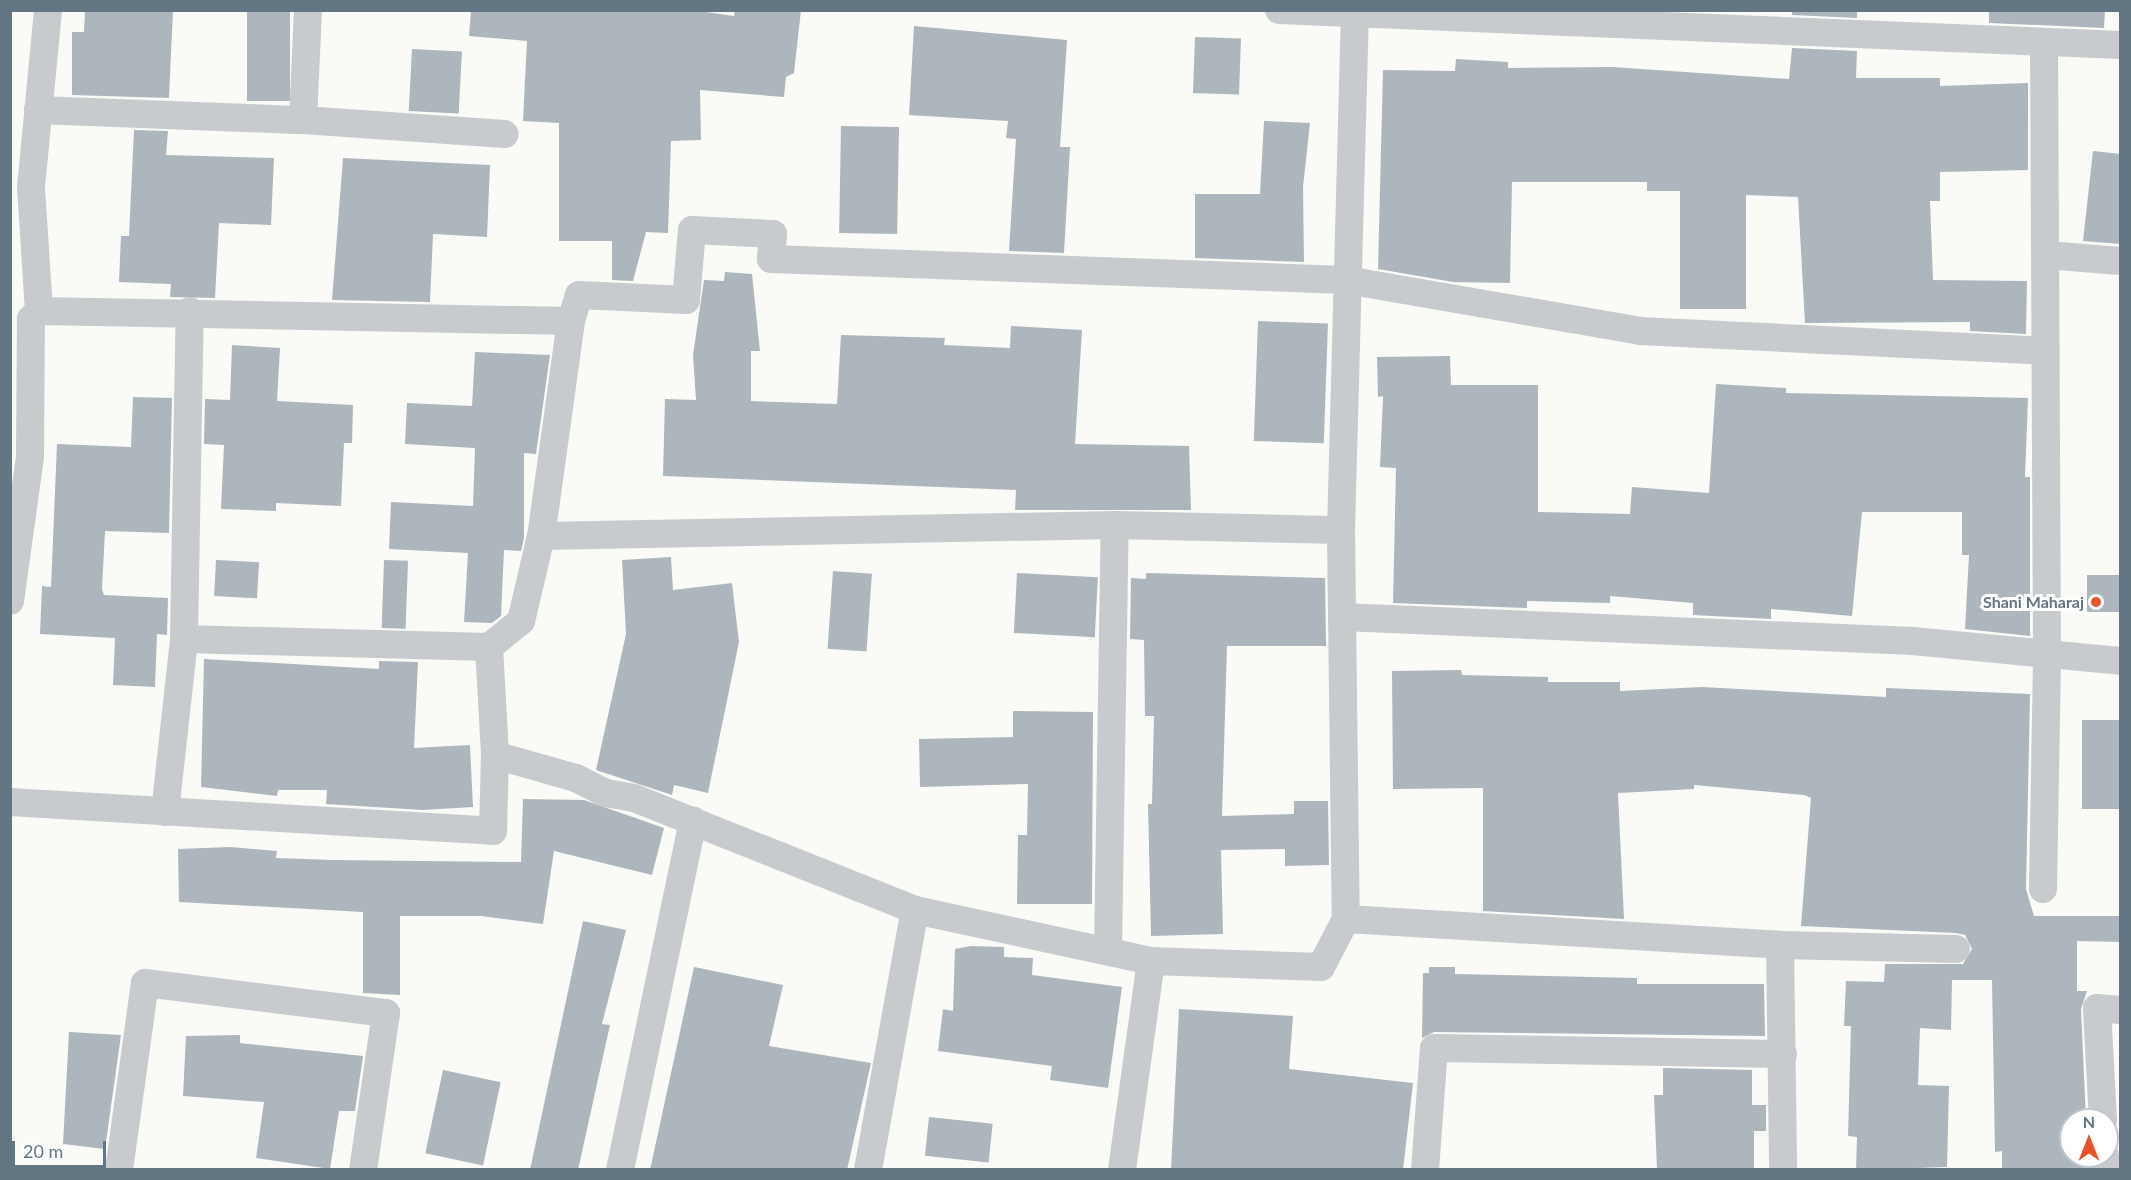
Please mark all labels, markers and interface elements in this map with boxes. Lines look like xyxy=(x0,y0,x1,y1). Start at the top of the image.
place label: Shani Maharaj xyxy=(1983,592,2084,612)
marker: Shani Maharaj xyxy=(2089,595,2103,609)
north arrow xyxy=(2059,1108,2119,1168)
text: N xyxy=(2083,1112,2095,1131)
scale bar xyxy=(15,1129,110,1167)
text: 20 m xyxy=(23,1140,63,1162)

